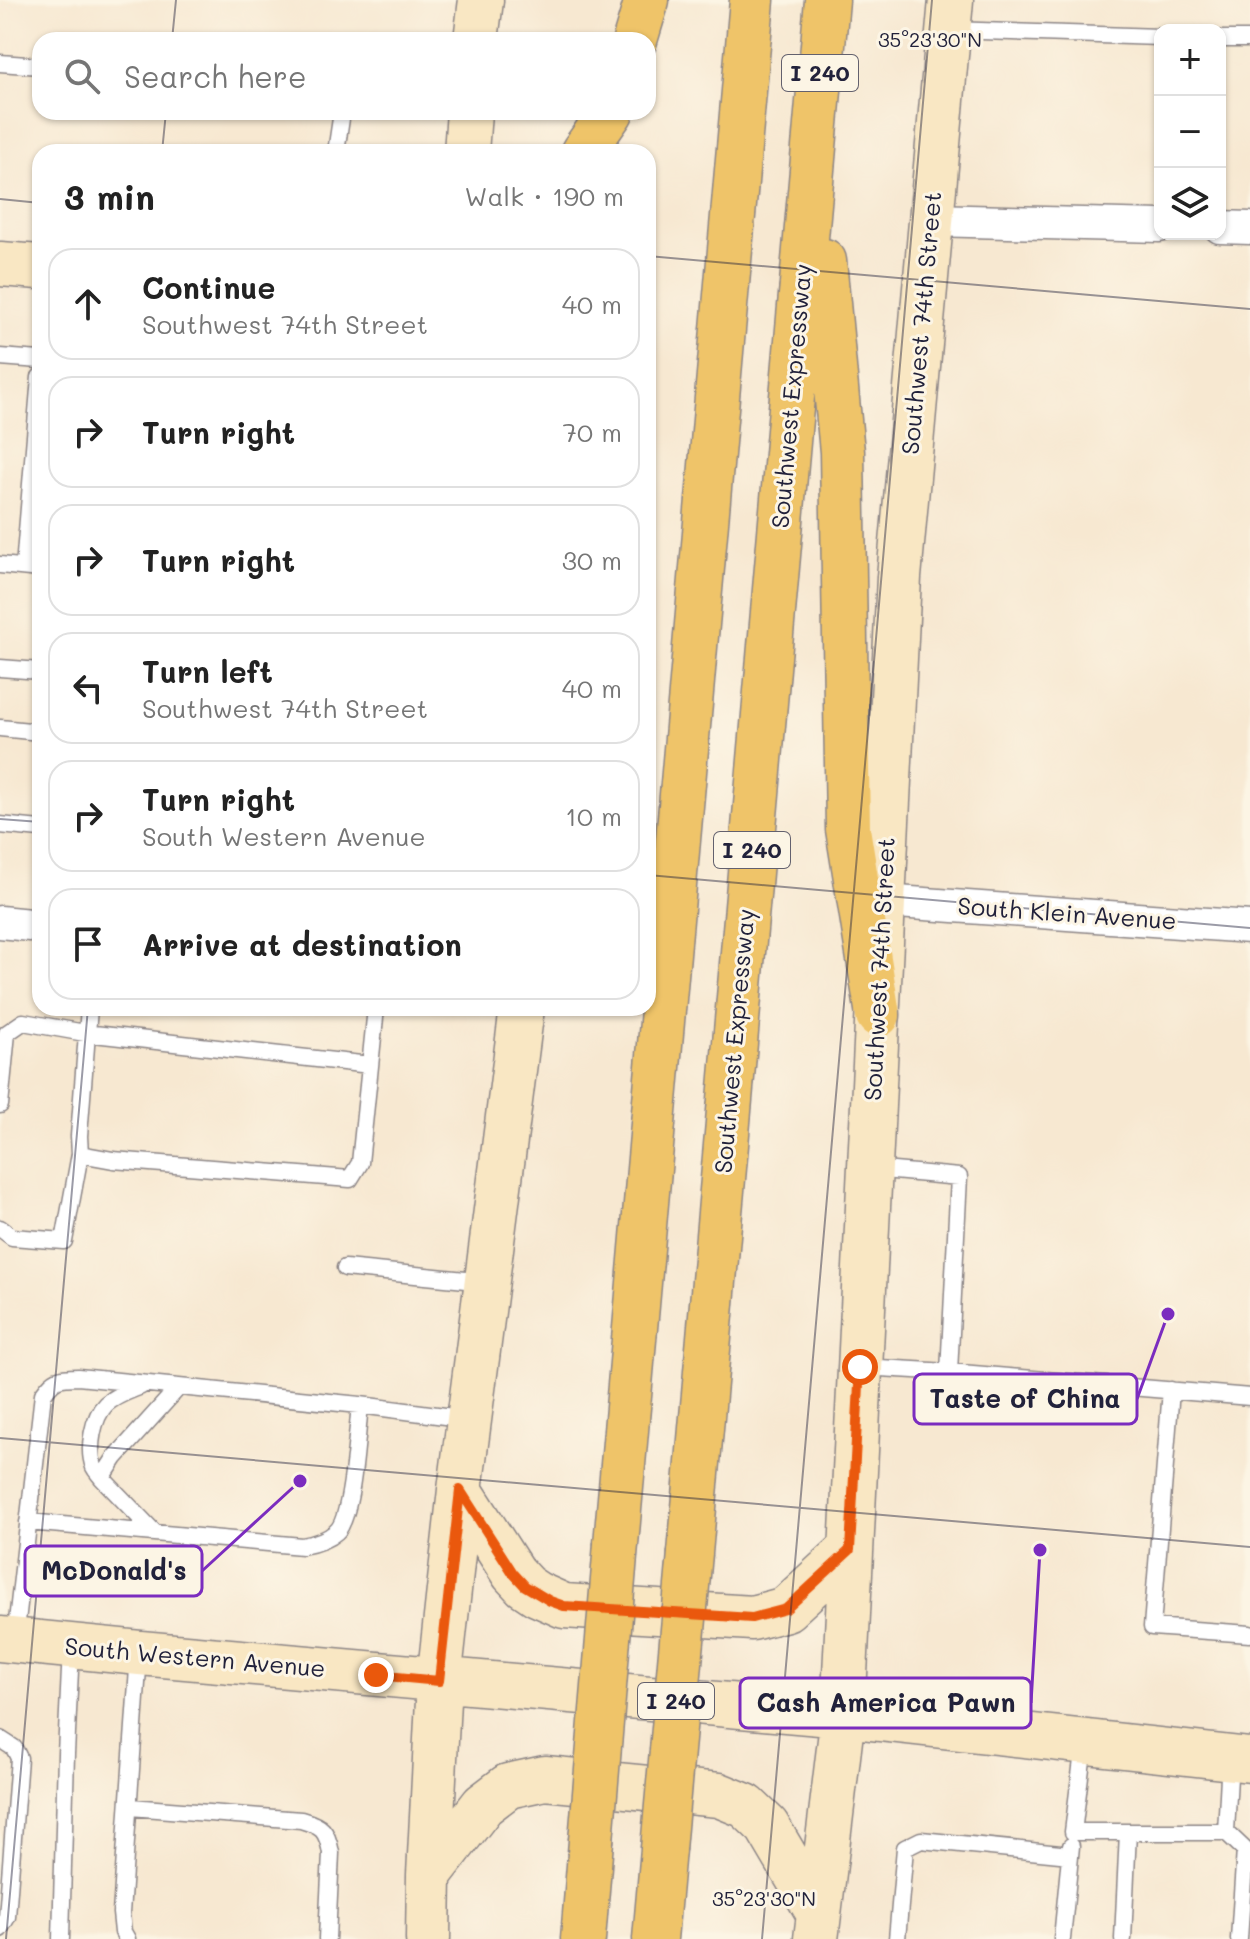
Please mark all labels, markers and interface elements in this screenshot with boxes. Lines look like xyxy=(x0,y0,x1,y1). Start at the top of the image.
map controls xyxy=(1154,24,1226,240)
button: + xyxy=(1154,24,1226,96)
text: 35°23'30"N xyxy=(878,26,982,52)
search box xyxy=(32,32,656,120)
icon: search xyxy=(60,54,104,98)
road number: I 240 xyxy=(782,55,858,91)
text: Search here xyxy=(124,56,307,96)
button: − xyxy=(1154,96,1226,168)
button: layers xyxy=(1154,168,1226,240)
text: 3 min xyxy=(64,174,155,219)
text: Walk · 190 m xyxy=(465,179,624,213)
street label: Southwest 74th Street xyxy=(894,190,947,456)
street label: Southwest Expressway xyxy=(763,262,818,529)
text: Continue xyxy=(142,267,275,307)
icon: ahead xyxy=(66,282,110,326)
text: 40 m xyxy=(562,287,622,321)
text: Southwest 74th Street xyxy=(142,307,428,341)
icon: right xyxy=(66,410,110,454)
text: Turn right xyxy=(142,412,295,452)
text: 70 m xyxy=(562,415,622,449)
icon: right xyxy=(66,538,110,582)
text: Turn right xyxy=(142,540,295,580)
text: 30 m xyxy=(562,543,622,577)
text: Turn left xyxy=(142,651,273,691)
icon: left xyxy=(66,666,110,710)
text: 40 m xyxy=(562,671,622,705)
text: Southwest 74th Street xyxy=(142,691,428,725)
text: Turn right xyxy=(142,779,295,819)
icon: right xyxy=(66,794,110,838)
text: 10 m xyxy=(565,799,622,833)
text: South Western Avenue xyxy=(142,819,426,853)
road number: I 240 xyxy=(714,832,790,868)
street label: Southwest 74th Street xyxy=(856,836,901,1102)
street label: South Klein Avenue xyxy=(957,889,1178,936)
street label: Southwest Expressway xyxy=(706,907,761,1174)
icon: arrive xyxy=(66,922,110,966)
text: Arrive at destination xyxy=(142,924,462,964)
route start xyxy=(842,1349,878,1385)
callout: Taste of China xyxy=(914,1374,1137,1424)
text: Taste of China xyxy=(929,1381,1121,1415)
callout: McDonald's xyxy=(25,1546,202,1596)
text: McDonald's xyxy=(41,1553,187,1587)
street label: South Western Avenue xyxy=(63,1630,327,1683)
route end xyxy=(358,1657,394,1693)
callout: Cash America Pawn xyxy=(740,1678,1031,1728)
road number: I 240 xyxy=(638,1683,714,1719)
text: Cash America Pawn xyxy=(757,1685,1015,1719)
text: 35°23'30"N xyxy=(712,1885,816,1911)

